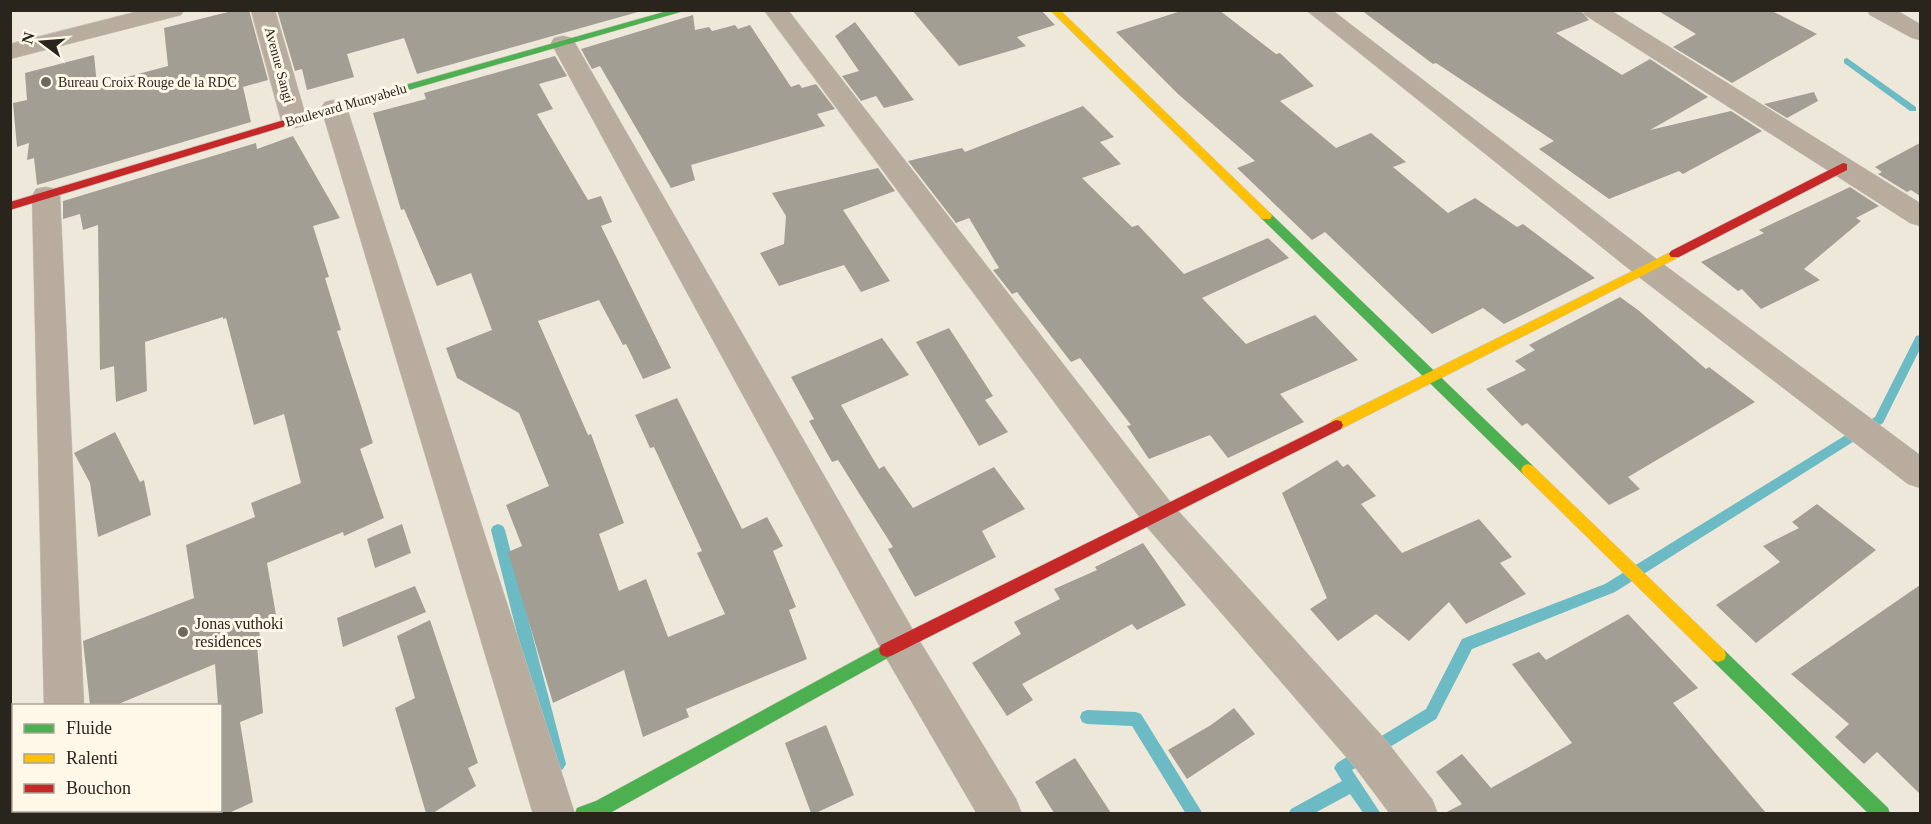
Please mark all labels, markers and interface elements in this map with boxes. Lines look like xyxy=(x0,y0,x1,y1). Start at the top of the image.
north arrow xyxy=(12,12,72,72)
street label: Avenue Sangi xyxy=(262,25,296,105)
text: N xyxy=(18,30,38,46)
marker: Bureau Croix Rouge de la RDC xyxy=(39,75,53,89)
place label: Bureau Croix Rouge de la RDC xyxy=(58,75,236,90)
street label: Boulevard Munyabelu xyxy=(284,80,408,130)
place label: Jonas vuthoki residences xyxy=(195,615,284,650)
marker: Jonas vuthoki residences xyxy=(176,625,190,639)
legend xyxy=(12,704,222,812)
text: Fluide xyxy=(66,718,112,738)
text: Ralenti xyxy=(66,748,118,768)
text: Bouchon xyxy=(66,778,131,798)

